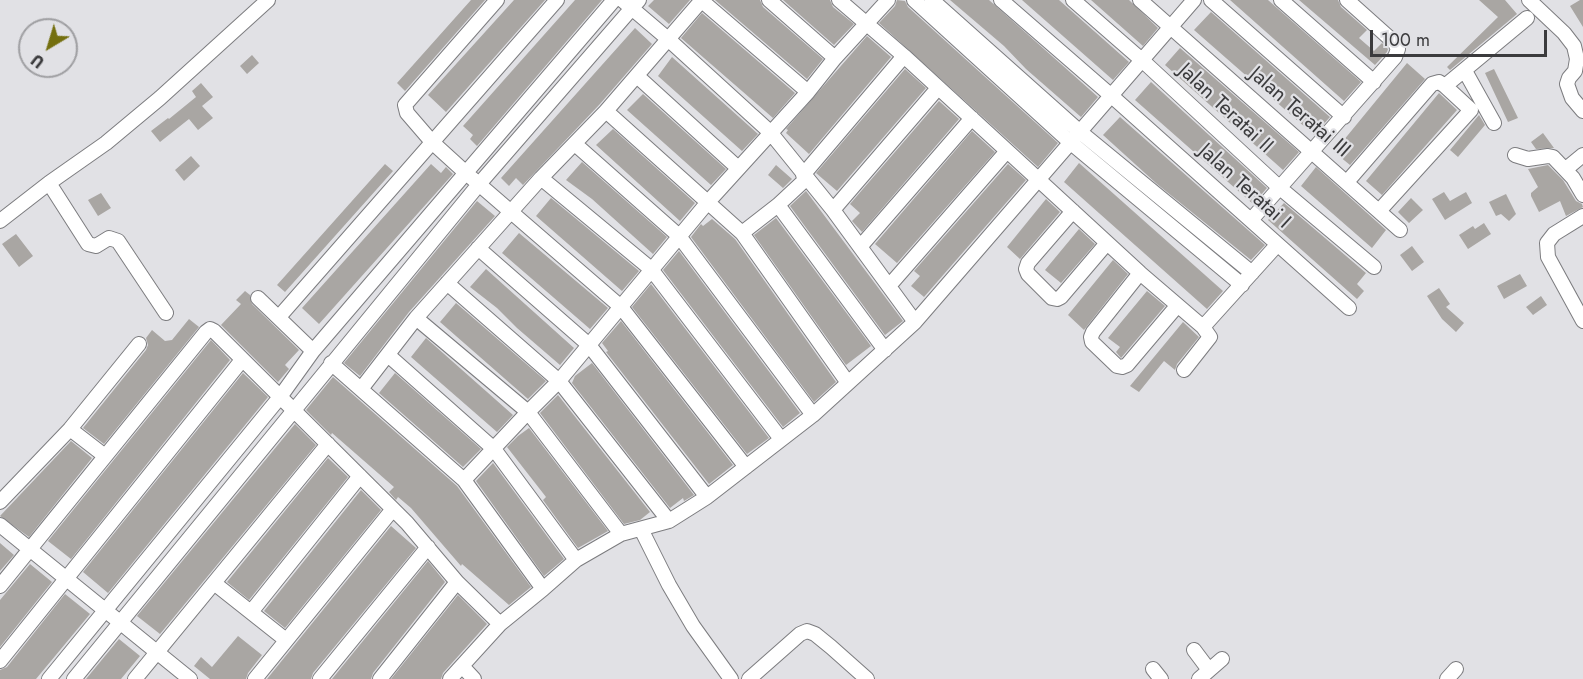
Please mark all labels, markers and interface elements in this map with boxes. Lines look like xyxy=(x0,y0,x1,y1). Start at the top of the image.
north arrow xyxy=(18,18,78,78)
scale bar xyxy=(1373,18,1550,56)
text: 100 m xyxy=(1381,27,1430,53)
text: U xyxy=(26,48,49,74)
street label: Jalan Teratai II xyxy=(1172,59,1278,159)
street label: Jalan Teratai III xyxy=(1243,62,1355,164)
street label: Jalan Teratai I xyxy=(1193,139,1295,235)

